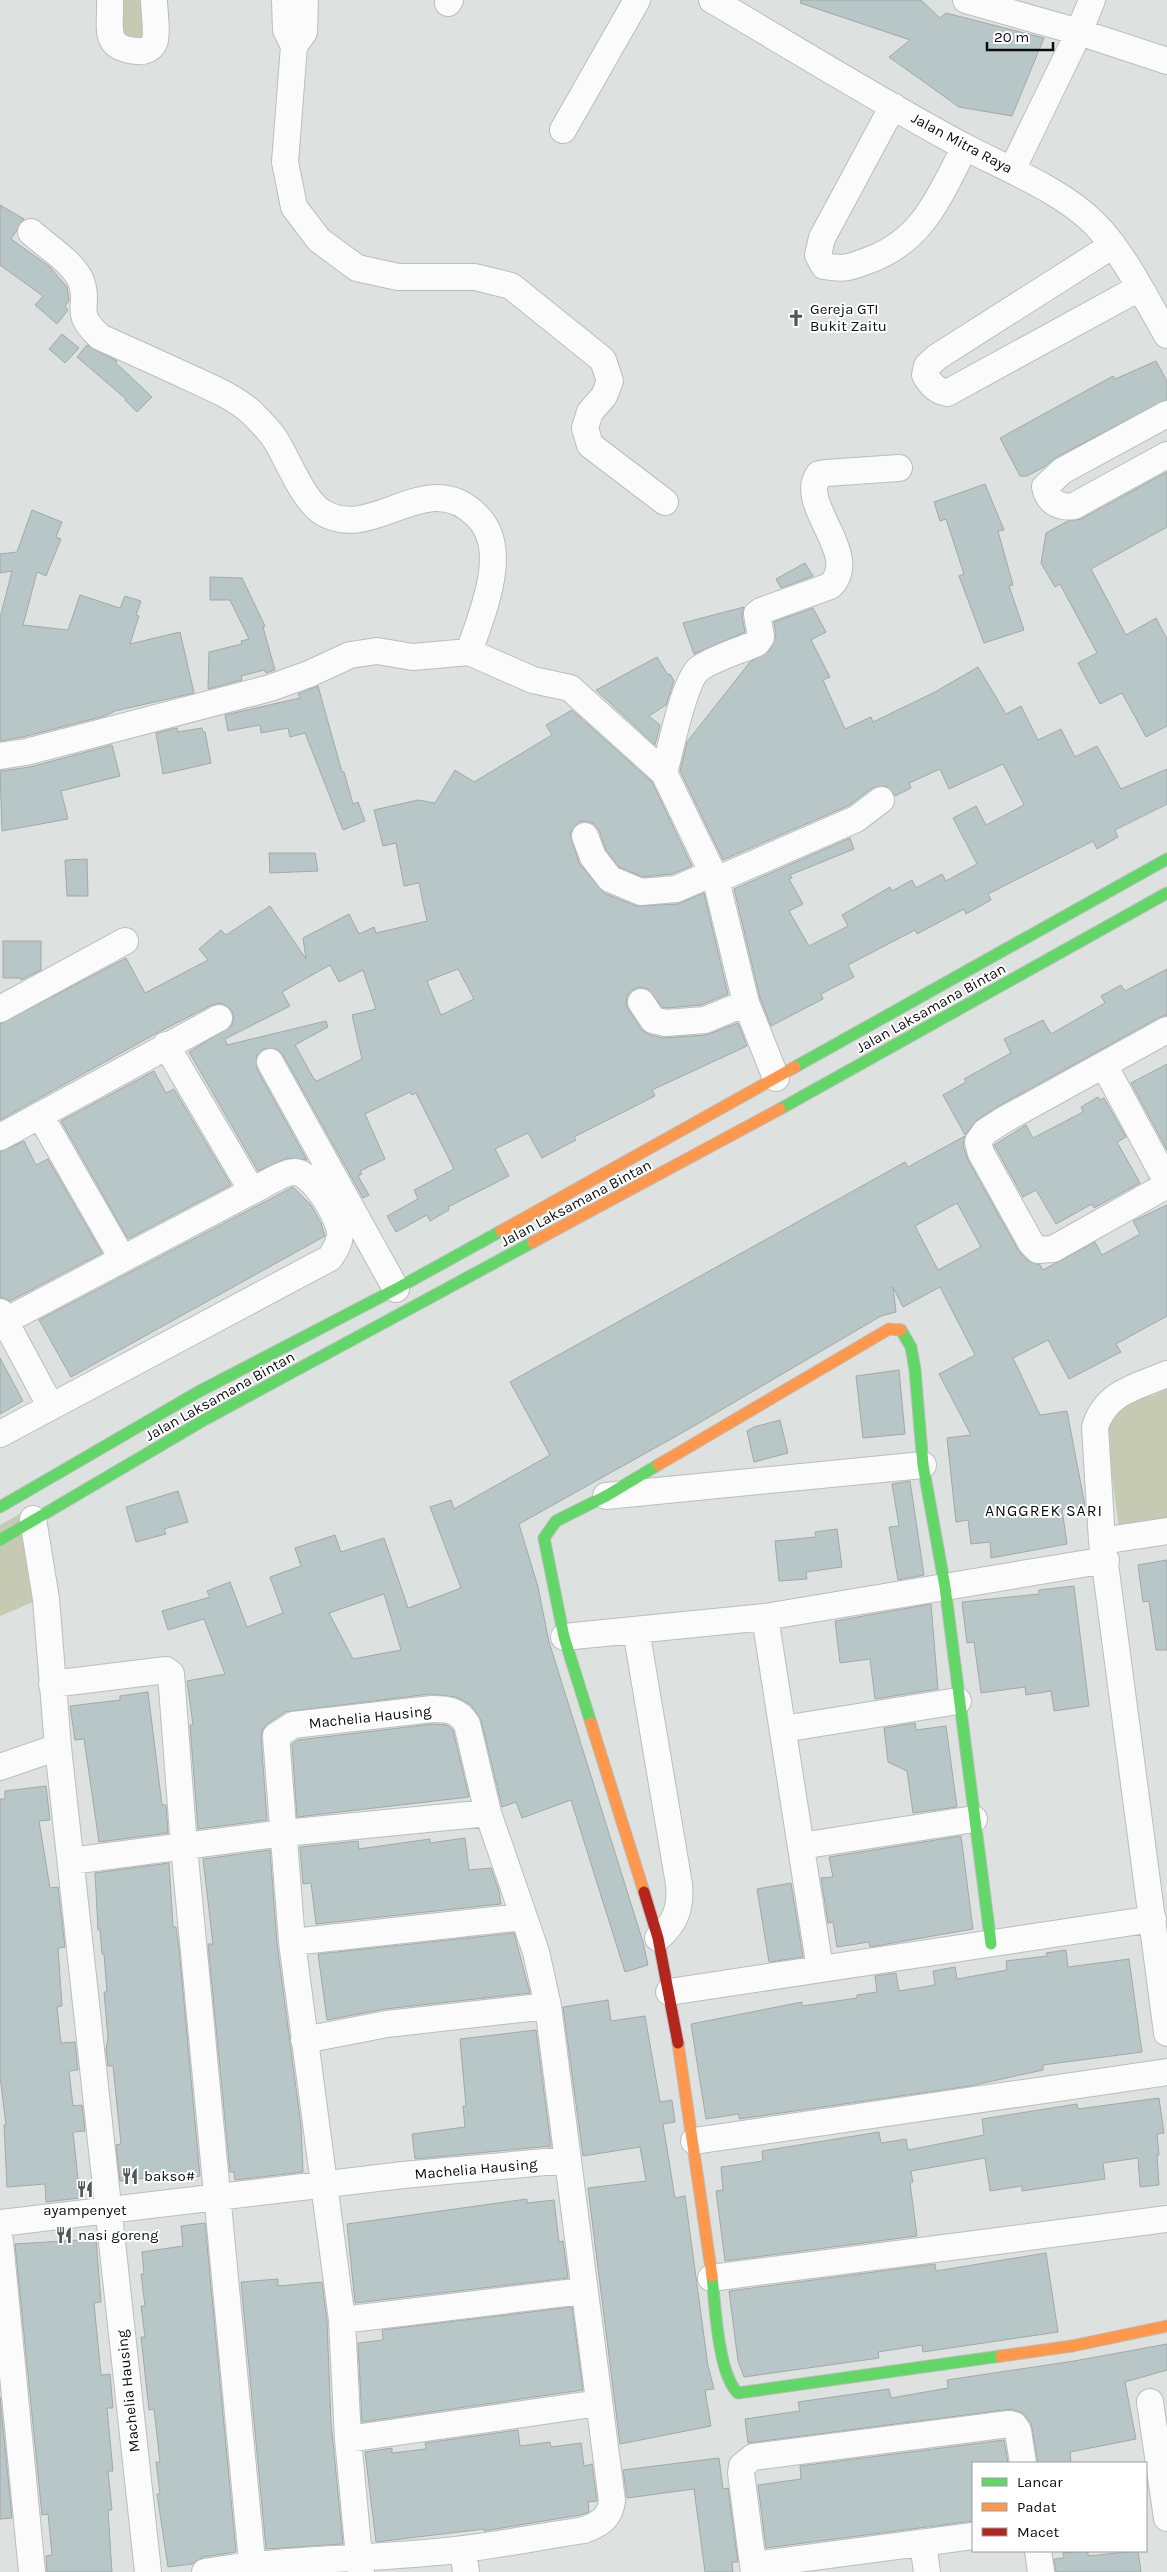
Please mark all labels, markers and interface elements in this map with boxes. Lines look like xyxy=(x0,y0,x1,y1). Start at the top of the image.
scale bar xyxy=(987,20,1053,52)
text: 20 m xyxy=(994,28,1029,46)
street label: Jalan Mitra Raya xyxy=(908,109,1016,177)
place label: Gereja GTI Bukit Zaitu xyxy=(810,300,887,335)
church icon: Gereja GTI Bukit Zaitu xyxy=(786,308,806,328)
street label: Jalan Laksamana Bintan xyxy=(853,959,1009,1057)
street label: Jalan Laksamana Bintan xyxy=(498,1156,654,1250)
street label: Jalan Laksamana Bintan xyxy=(142,1347,298,1445)
district label: ANGGREK SARI xyxy=(985,1501,1103,1520)
street label: Machelia Hausing xyxy=(308,1702,433,1732)
street label: Machelia Hausing xyxy=(414,2155,539,2183)
restaurant icon: bakso# xyxy=(120,2166,140,2186)
place label: bakso# xyxy=(144,2167,195,2185)
restaurant icon: ayampenyet xyxy=(75,2179,95,2199)
place label: ayampenyet xyxy=(43,2201,127,2219)
restaurant icon: nasi goreng xyxy=(54,2225,74,2245)
place label: nasi goreng xyxy=(78,2226,159,2244)
street label: Machelia Hausing xyxy=(113,2328,143,2453)
legend xyxy=(972,2462,1147,2552)
text: Lancar xyxy=(1017,2473,1063,2491)
text: Padat xyxy=(1017,2498,1057,2516)
text: Macet xyxy=(1017,2523,1059,2541)

